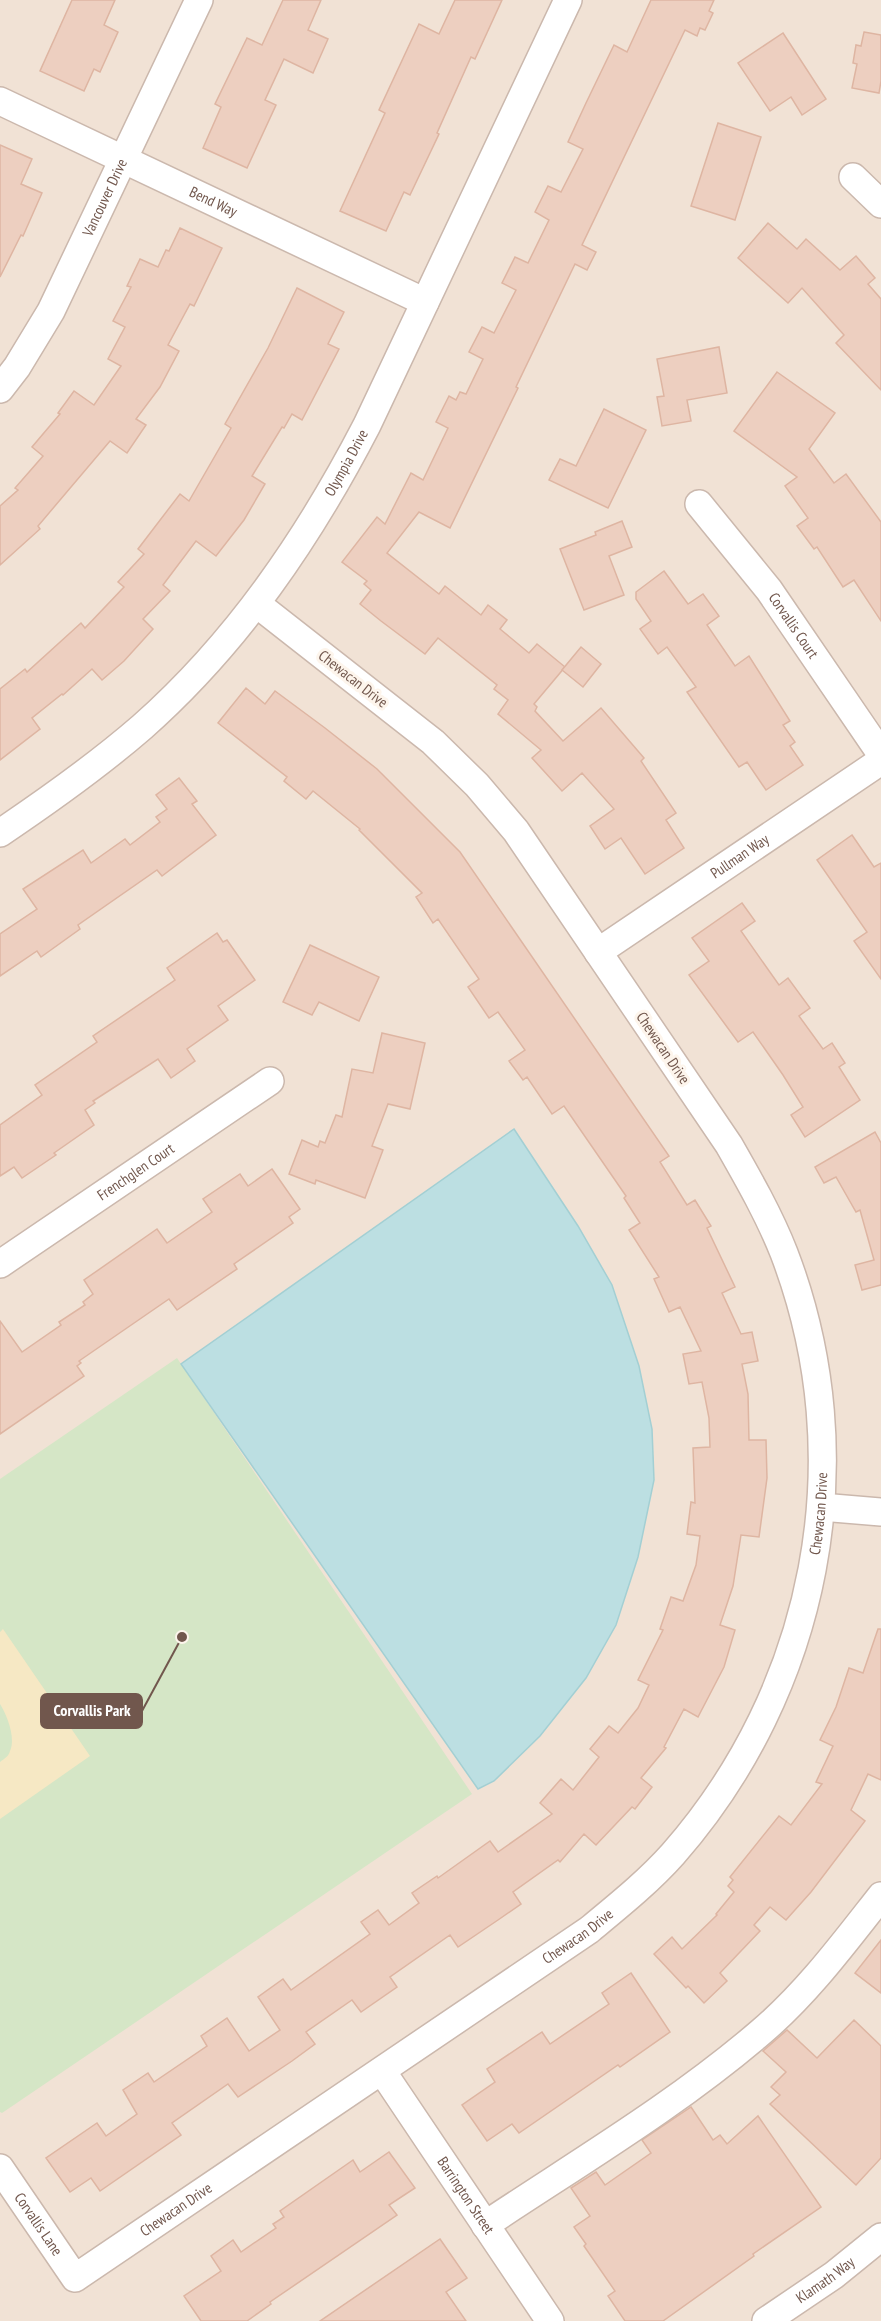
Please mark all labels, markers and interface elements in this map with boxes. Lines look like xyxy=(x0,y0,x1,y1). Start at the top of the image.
street label: Vancouver Drive xyxy=(78,155,131,240)
street label: Bend Way xyxy=(187,182,241,221)
street label: Olympia Drive xyxy=(320,426,372,499)
street label: Corvallis Court xyxy=(765,589,823,662)
street label: Chewacan Drive xyxy=(315,646,392,712)
street label: Pullman Way xyxy=(707,829,773,882)
street label: Chewacan Drive xyxy=(632,1008,694,1087)
street label: Frenchglen Court xyxy=(93,1139,178,1204)
street label: Chewacan Drive xyxy=(805,1472,831,1556)
callout: Corvallis Park xyxy=(41,1694,142,1728)
text: Corvallis Park xyxy=(53,1700,131,1720)
street label: Chewacan Drive xyxy=(538,1904,617,1968)
street label: Barrington Street xyxy=(433,2153,499,2237)
street label: Chewacan Drive xyxy=(136,2178,215,2240)
street label: Corvallis Lane xyxy=(11,2189,67,2259)
street label: Klamath Way xyxy=(792,2252,858,2307)

